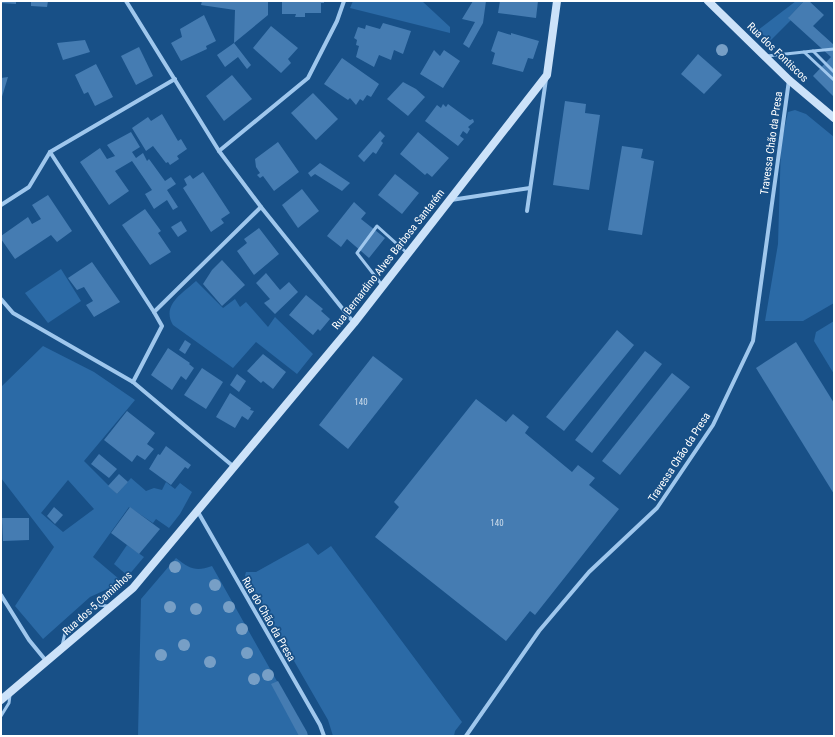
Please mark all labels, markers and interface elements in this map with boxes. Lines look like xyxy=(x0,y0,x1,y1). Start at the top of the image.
street label: Rua dos Fontiscos xyxy=(744,20,811,85)
street label: Travessa Chão da Presa xyxy=(758,91,785,196)
street label: Rua Bernardino Alves Barbosa Santarém xyxy=(329,186,447,332)
house number: 140 xyxy=(354,397,368,407)
street label: Travessa Chão da Presa xyxy=(646,410,713,504)
house number: 140 xyxy=(490,518,504,528)
street label: Rua dos 5 Caminhos xyxy=(60,569,135,638)
street label: Rua do Chão da Presa xyxy=(239,575,298,664)

